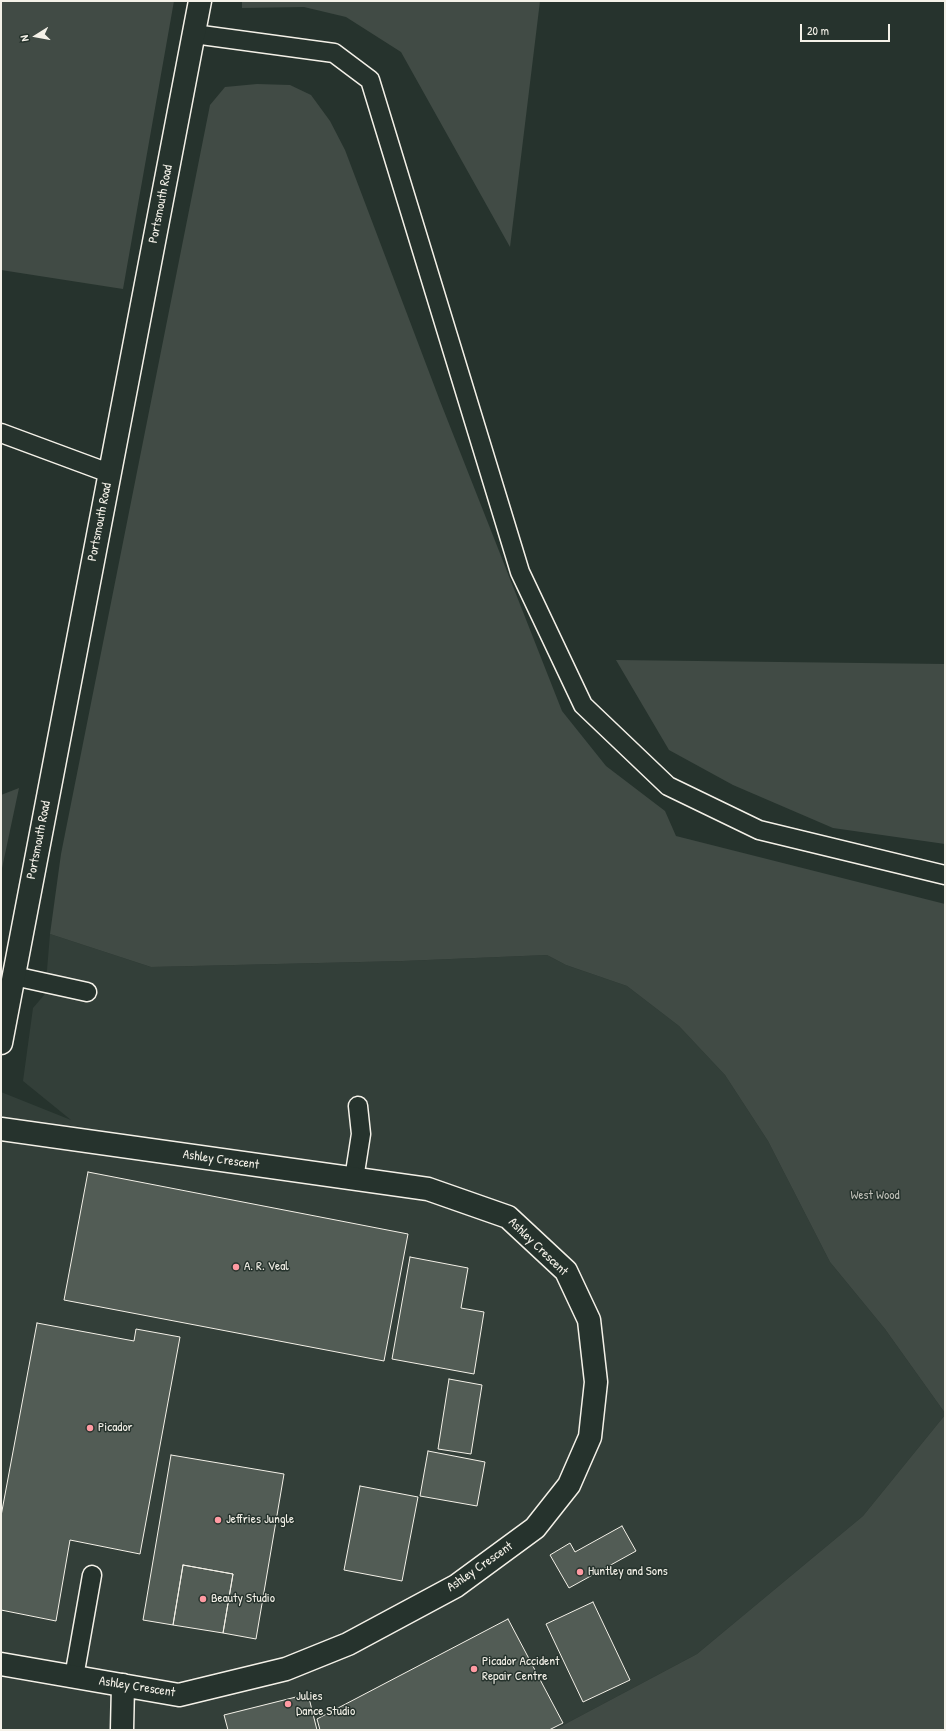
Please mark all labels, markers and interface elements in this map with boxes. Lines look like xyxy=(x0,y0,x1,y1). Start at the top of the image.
north arrow xyxy=(16,16,56,56)
scale bar xyxy=(802,16,892,42)
text: 20 m xyxy=(807,22,829,39)
text: N xyxy=(17,34,32,43)
street label: Portsmouth Road xyxy=(146,164,176,244)
street label: Portsmouth Road xyxy=(85,482,115,562)
street label: Portsmouth Road xyxy=(24,800,54,880)
street label: Ashley Crescent xyxy=(182,1147,260,1173)
park label: West Wood xyxy=(850,1188,900,1204)
street label: Ashley Crescent xyxy=(505,1215,571,1279)
place label: A. R. Veal xyxy=(244,1259,289,1275)
marker: A. R. Veal xyxy=(231,1262,241,1272)
place label: Picador xyxy=(98,1420,133,1436)
marker: Picador xyxy=(85,1423,95,1433)
place label: Jeffries Jungle xyxy=(226,1512,294,1528)
marker: Jeffries Jungle xyxy=(213,1515,223,1525)
street label: Ashley Crescent xyxy=(444,1539,516,1595)
place label: Huntley and Sons xyxy=(588,1564,668,1580)
marker: Huntley and Sons xyxy=(575,1567,585,1577)
place label: Beauty Studio xyxy=(211,1591,275,1607)
marker: Beauty Studio xyxy=(198,1594,208,1604)
place label: Picador Accident Repair Centre xyxy=(482,1654,560,1685)
marker: Picador Accident Repair Centre xyxy=(469,1664,479,1674)
street label: Ashley Crescent xyxy=(98,1673,176,1701)
place label: Julies Dance Studio xyxy=(296,1689,355,1720)
marker: Julies Dance Studio xyxy=(283,1699,293,1709)

